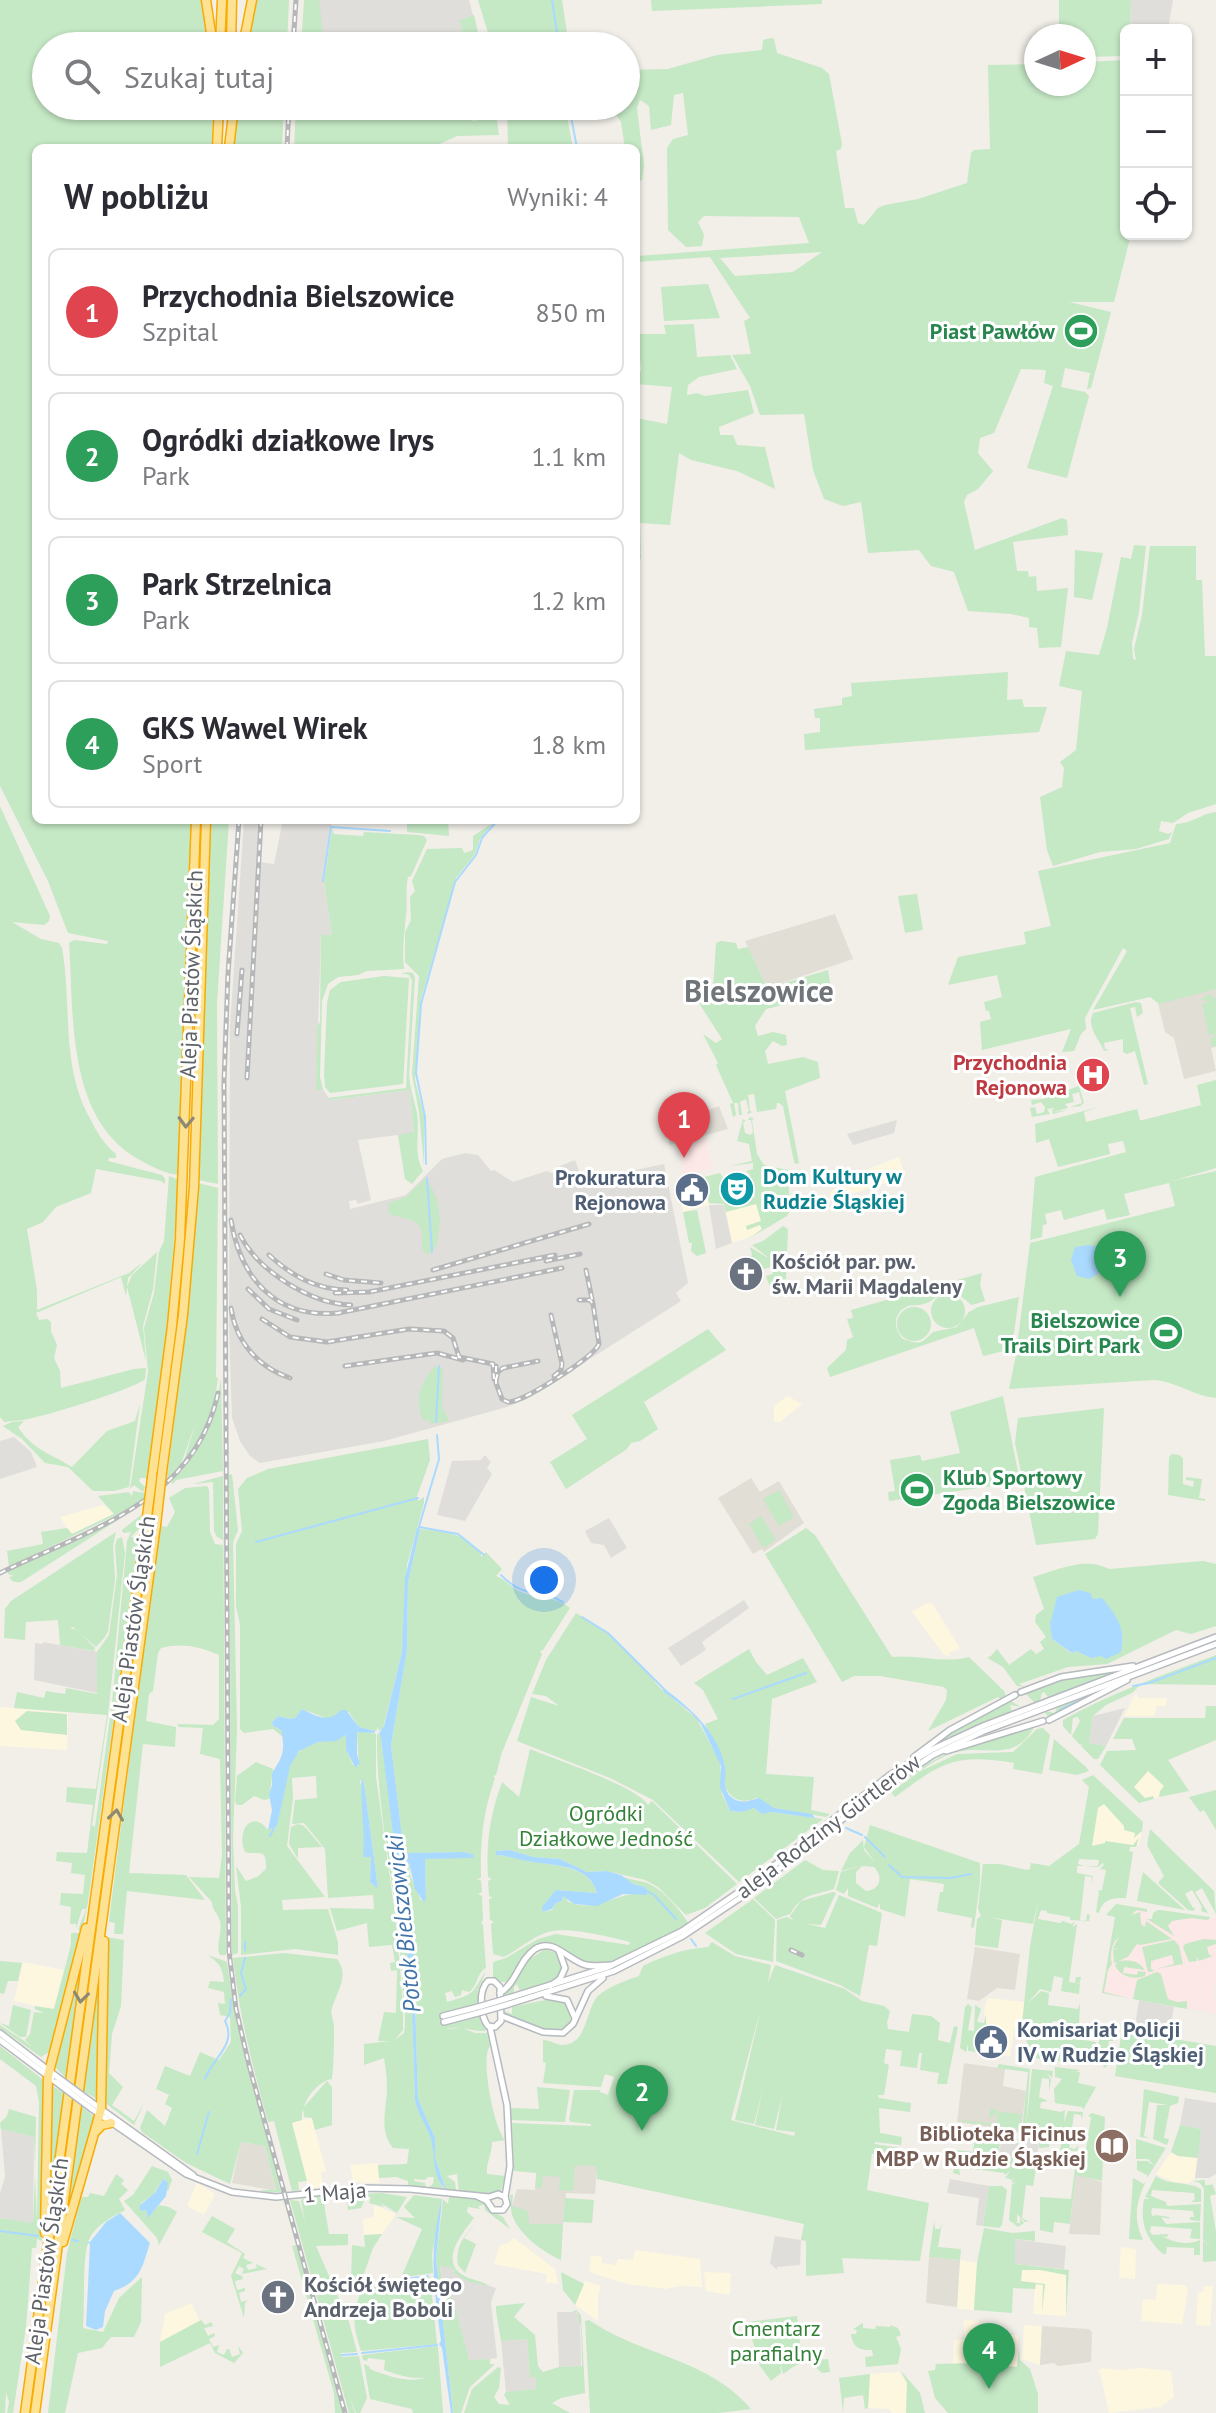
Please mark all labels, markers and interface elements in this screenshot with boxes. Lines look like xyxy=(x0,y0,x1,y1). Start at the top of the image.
north arrow xyxy=(1024,24,1096,96)
map controls xyxy=(1120,24,1192,240)
button: + xyxy=(1120,24,1192,96)
search box xyxy=(32,32,640,120)
icon: search xyxy=(60,54,104,98)
text: Szukaj tutaj xyxy=(124,57,274,96)
button: − xyxy=(1120,96,1192,168)
button: locate xyxy=(1120,168,1192,240)
text: W pobliżu xyxy=(64,174,209,218)
text: Wyniki: 4 xyxy=(507,180,608,213)
text: Przychodnia Bielszowice xyxy=(142,276,454,315)
text: 1 xyxy=(85,296,99,329)
text: 850 m xyxy=(535,296,606,329)
sports icon: Piast Pawłów xyxy=(1062,312,1100,350)
text: Szpital xyxy=(142,315,218,348)
place label: Piast Pawłów xyxy=(930,317,1056,345)
text: Ogródki działkowe Irys xyxy=(142,420,434,459)
text: 2 xyxy=(85,440,99,473)
text: 1.1 km xyxy=(532,440,606,473)
text: Park xyxy=(142,459,190,492)
text: Park Strzelnica xyxy=(142,564,332,603)
text: 3 xyxy=(85,584,99,617)
text: 1.2 km xyxy=(532,584,606,617)
text: Park xyxy=(142,603,190,636)
text: GKS Wawel Wirek xyxy=(142,708,368,747)
text: 4 xyxy=(85,728,99,761)
text: 1.8 km xyxy=(532,728,606,761)
text: Sport xyxy=(142,747,202,780)
street label: Aleja Piastów Śląskich xyxy=(173,869,209,1079)
district label: Bielszowice xyxy=(684,971,834,1010)
place label: Przychodnia Rejonowa xyxy=(953,1048,1067,1101)
hospital icon: Przychodnia Rejonowa xyxy=(1074,1056,1112,1094)
pin: 1 xyxy=(658,1092,710,1158)
one-way arrow xyxy=(177,1116,194,1129)
place label: Dom Kultury w Rudzie Śląskiej xyxy=(763,1162,905,1215)
place label: Prokuratura Rejonowa xyxy=(555,1163,666,1216)
theatre icon: Dom Kultury w Rudzie Śląskiej xyxy=(718,1170,756,1208)
public building icon: Prokuratura Rejonowa xyxy=(673,1171,711,1209)
pin: 3 xyxy=(1094,1231,1146,1297)
place label: Kościół par. pw. św. Marii Magdaleny xyxy=(772,1247,963,1300)
church icon: Kościół par. pw. św. Marii Magdaleny xyxy=(727,1255,765,1293)
place label: Bielszowice Trails Dirt Park xyxy=(1001,1306,1140,1359)
sports icon: Bielszowice Trails Dirt Park xyxy=(1147,1314,1185,1352)
place label: Klub Sportowy Zgoda Bielszowice xyxy=(943,1463,1115,1516)
sports icon: Klub Sportowy Zgoda Bielszowice xyxy=(898,1471,936,1509)
street label: Aleja Piastów Śląskich xyxy=(105,1514,161,1724)
your location xyxy=(524,1560,564,1600)
street label: aleja Rodziny Gürtlerów xyxy=(730,1748,926,1904)
park label: Ogródki Działkowe Jedność xyxy=(519,1799,693,1852)
one-way arrow xyxy=(108,1808,125,1821)
water label: Potok Bielszowicki xyxy=(378,1833,428,2015)
one-way arrow xyxy=(73,1991,90,2004)
place label: Komisariat Policji IV w Rudzie Śląskiej xyxy=(1017,2015,1204,2068)
public building icon: Komisariat Policji IV w Rudzie Śląskiej xyxy=(972,2023,1010,2061)
pin: 2 xyxy=(616,2065,668,2131)
place label: Biblioteka Ficinus MBP w Rudzie Śląskiej xyxy=(876,2119,1086,2172)
library icon: Biblioteka Ficinus MBP w Rudzie Śląskiej xyxy=(1093,2127,1131,2165)
street label: Aleja Piastów Śląskich xyxy=(18,2156,74,2366)
street label: 1 Maja xyxy=(302,2175,368,2209)
place label: Kościół świętego Andrzeja Boboli xyxy=(304,2270,462,2323)
church icon: Kościół świętego Andrzeja Boboli xyxy=(259,2278,297,2316)
park label: Cmentarz parafialny xyxy=(730,2314,823,2367)
pin: 4 xyxy=(963,2323,1015,2389)

